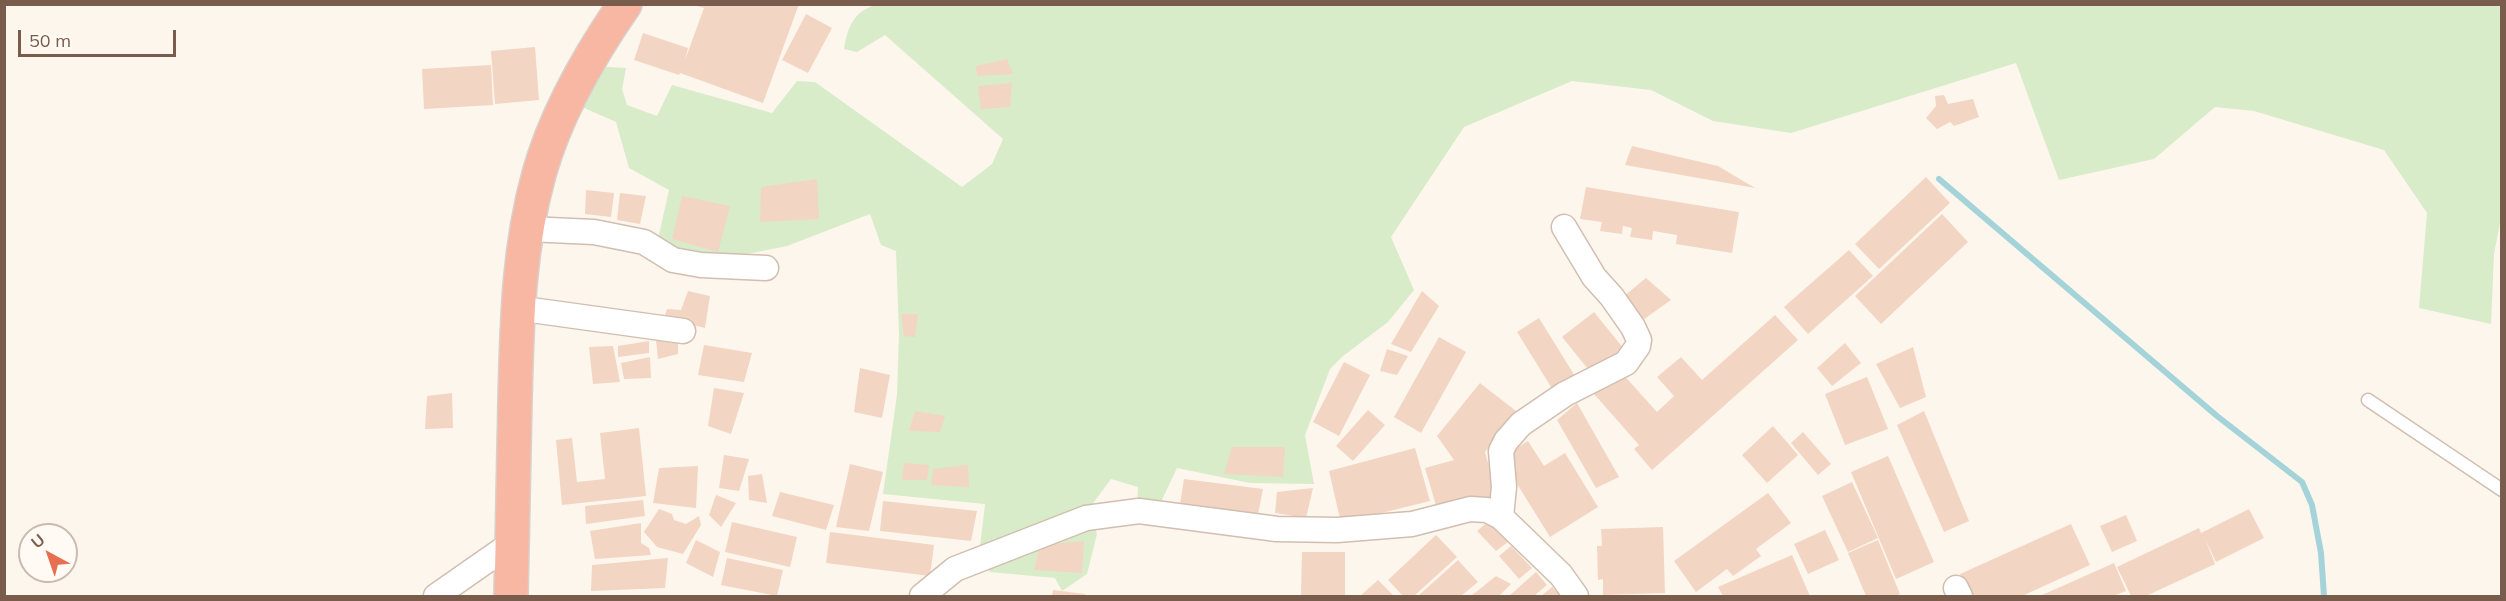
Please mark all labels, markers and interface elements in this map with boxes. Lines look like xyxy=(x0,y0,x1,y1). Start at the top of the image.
scale bar xyxy=(21,18,178,56)
text: 50 m xyxy=(29,29,71,52)
north arrow xyxy=(18,523,78,583)
text: U xyxy=(27,529,49,552)

